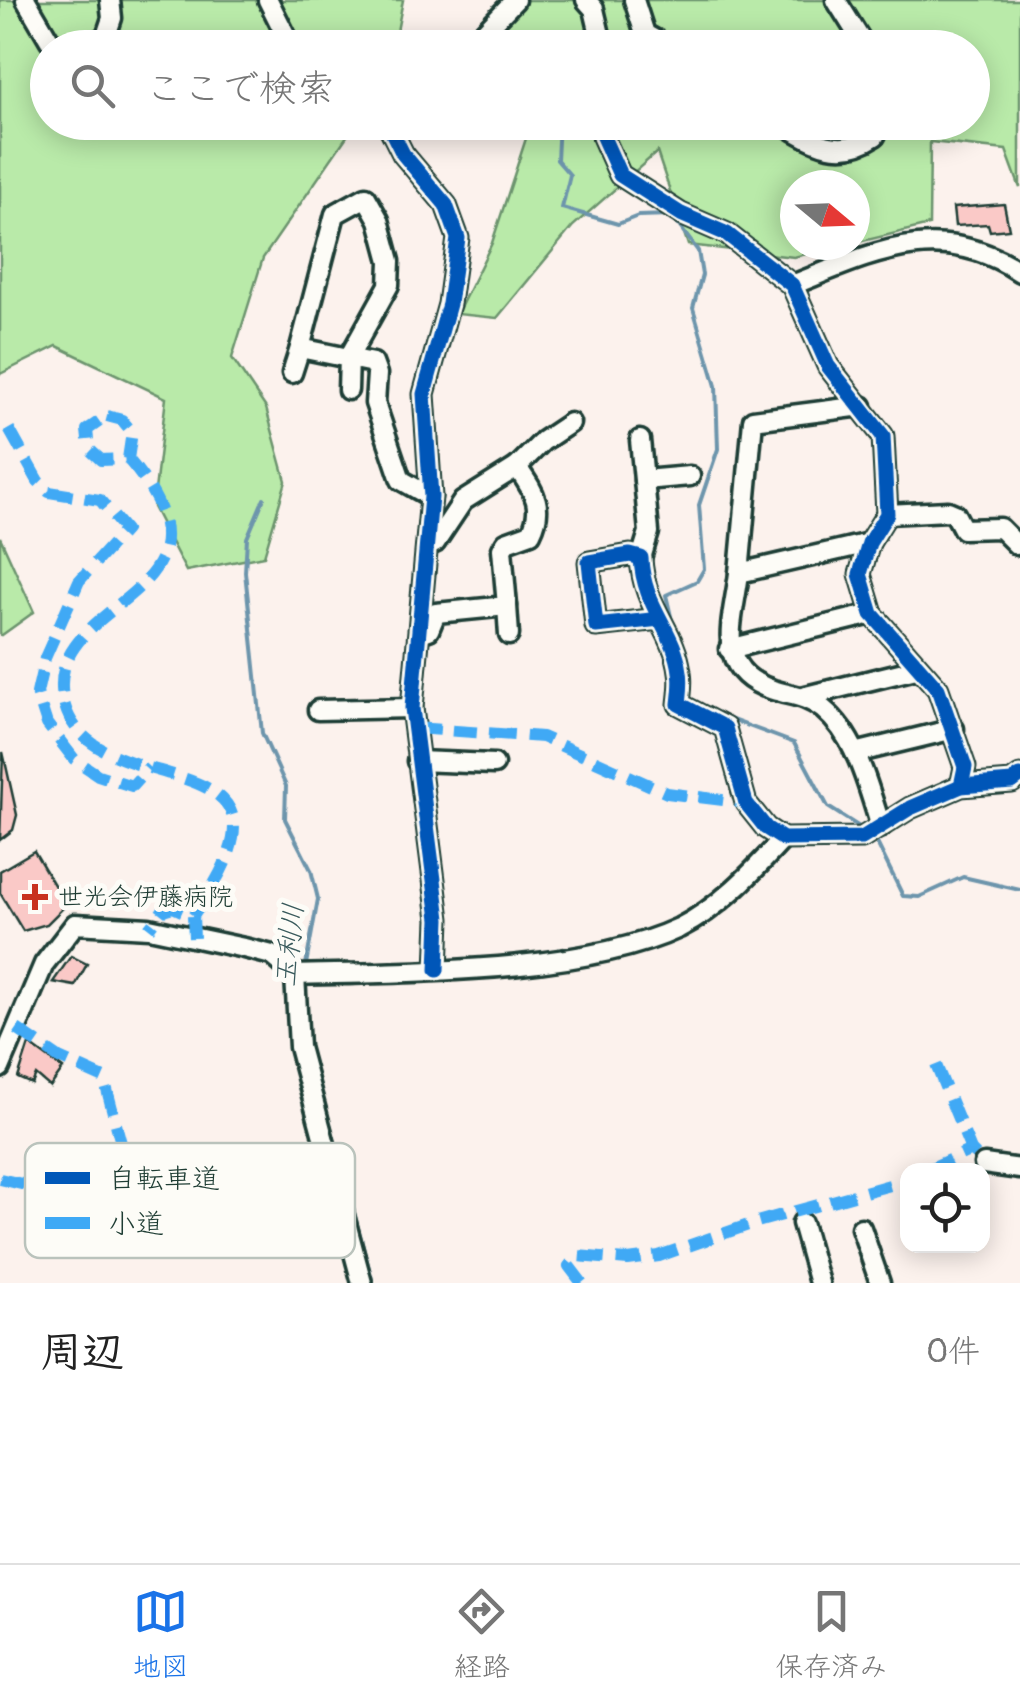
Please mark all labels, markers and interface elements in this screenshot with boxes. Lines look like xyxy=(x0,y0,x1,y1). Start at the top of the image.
search box xyxy=(30,30,990,140)
icon: search xyxy=(65,58,120,113)
text: ここで検索 xyxy=(145,65,335,113)
north arrow xyxy=(780,170,870,260)
place label: 世光会伊藤病院 xyxy=(58,882,233,913)
marker: 世光会伊藤病院 xyxy=(22,884,48,910)
water label: 玉利川 xyxy=(268,901,312,989)
legend xyxy=(25,1143,355,1258)
text: 自転車道 xyxy=(108,1162,220,1197)
map controls xyxy=(900,1163,990,1253)
button: locate xyxy=(900,1163,990,1253)
text: 小道 xyxy=(108,1207,164,1242)
text: 周辺 xyxy=(40,1327,124,1379)
text: 0件 xyxy=(926,1332,980,1372)
tab: 地図 xyxy=(133,1584,189,1685)
tab: 経路 xyxy=(454,1584,510,1685)
tab: 保存済み xyxy=(775,1584,887,1685)

